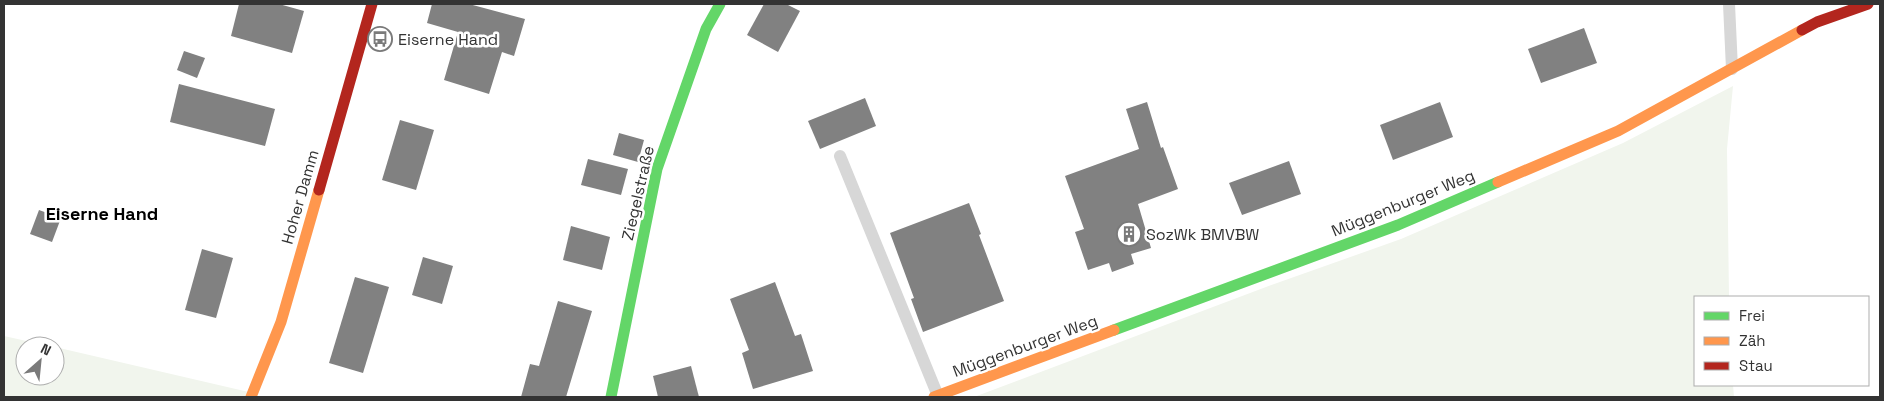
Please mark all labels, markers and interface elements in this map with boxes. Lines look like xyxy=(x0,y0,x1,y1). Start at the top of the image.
bus stop icon: Eiserne Hand xyxy=(367,26,393,52)
place label: Eiserne Hand xyxy=(398,29,498,50)
street label: Ziegelstraße xyxy=(617,144,659,242)
street label: Hoher Damm xyxy=(277,147,323,247)
street label: Müggenburger Weg xyxy=(1328,165,1478,241)
district label: Eiserne Hand xyxy=(46,202,158,225)
building icon: SozWk BMVBW xyxy=(1116,221,1142,247)
place label: SozWk BMVBW xyxy=(1146,224,1259,245)
legend xyxy=(1694,296,1869,386)
text: Frei xyxy=(1739,306,1765,325)
street label: Müggenburger Weg xyxy=(950,310,1100,382)
text: Zäh xyxy=(1739,331,1765,350)
north arrow xyxy=(15,336,65,386)
text: N xyxy=(38,339,54,360)
text: Stau xyxy=(1739,356,1773,375)

